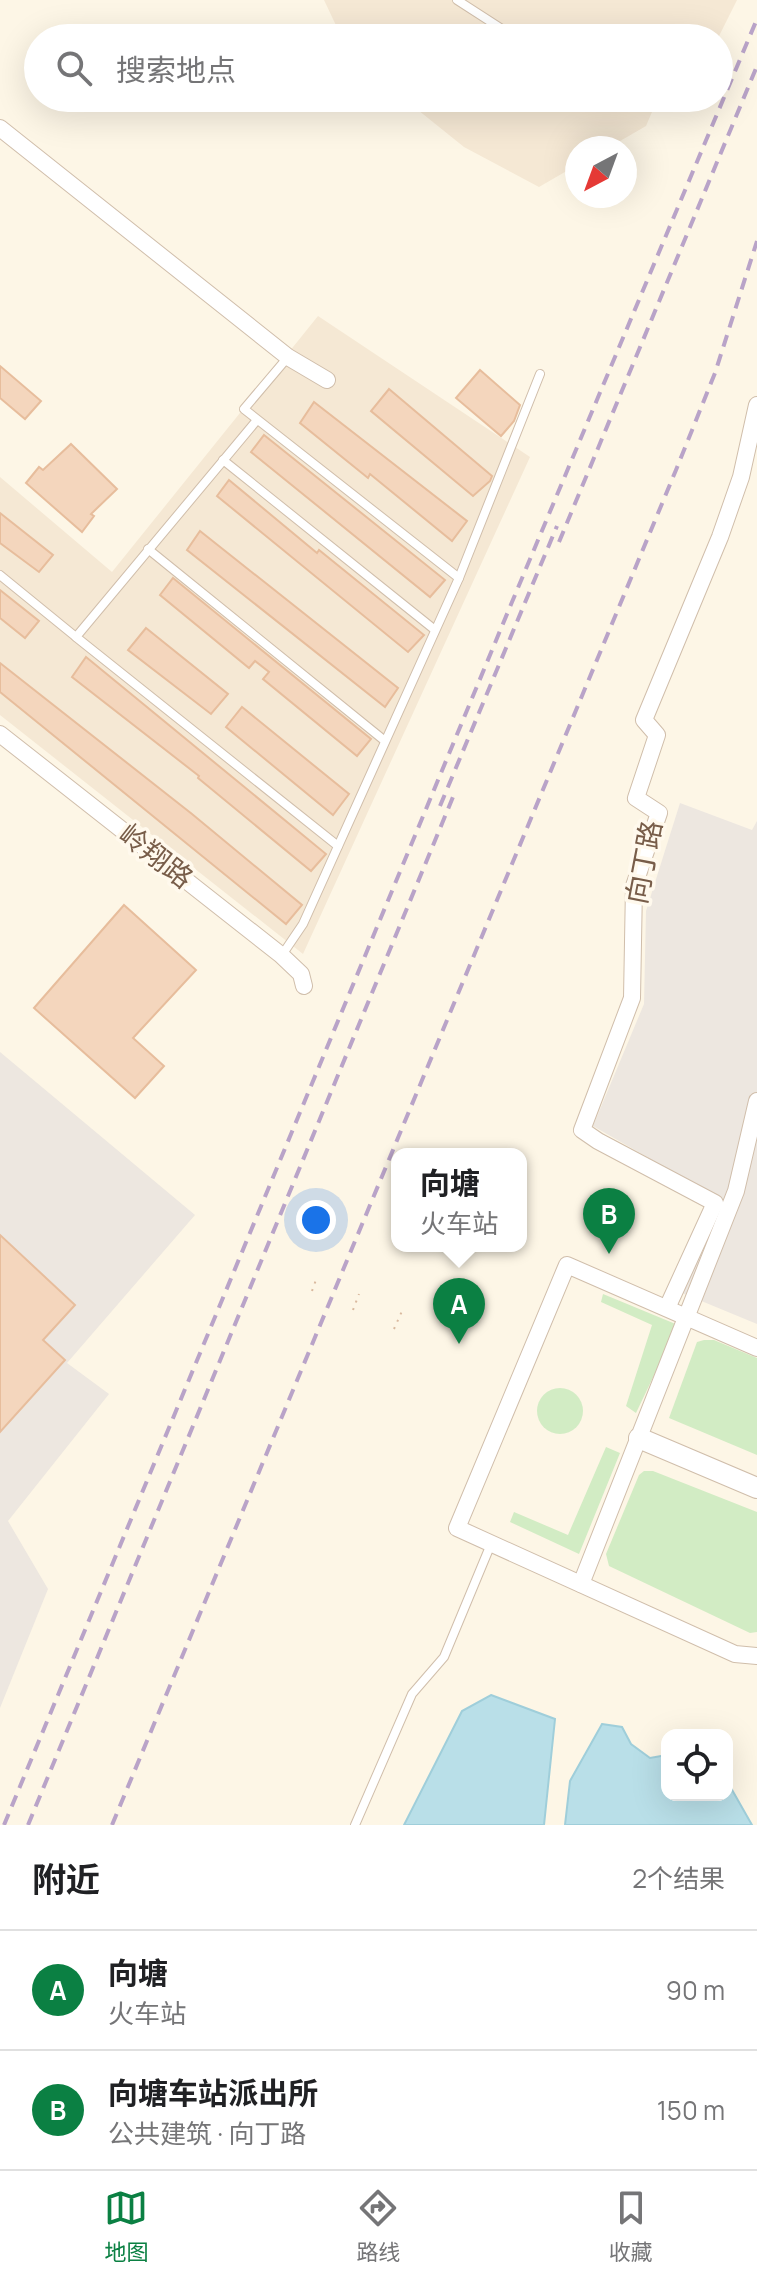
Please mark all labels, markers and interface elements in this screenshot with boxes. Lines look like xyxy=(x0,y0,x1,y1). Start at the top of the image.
search box xyxy=(24,24,733,112)
icon: search xyxy=(52,46,96,90)
text: 搜索地点 xyxy=(116,49,236,90)
north arrow xyxy=(565,136,637,208)
street label: 岭翔路 xyxy=(112,814,201,896)
street label: 向丁路 xyxy=(616,817,670,907)
popup xyxy=(391,1148,527,1252)
text: 向塘 xyxy=(420,1162,480,1203)
pin: B xyxy=(583,1188,635,1254)
your location xyxy=(296,1200,336,1240)
text: 火车站 xyxy=(420,1205,498,1241)
pin: A xyxy=(433,1278,485,1344)
map controls xyxy=(661,1729,733,1801)
button: locate xyxy=(661,1729,733,1801)
text: 附近 xyxy=(32,1856,100,1902)
text: 2个结果 xyxy=(632,1860,725,1896)
text: 向塘 xyxy=(108,1952,168,1993)
text: A xyxy=(49,1972,67,2008)
text: 90 m xyxy=(666,1972,725,2008)
text: 火车站 xyxy=(108,1995,186,2031)
text: 向塘车站派出所 xyxy=(108,2072,318,2113)
text: B xyxy=(50,2092,66,2128)
text: 150 m xyxy=(657,2092,725,2128)
text: 公共建筑 · 向丁路 xyxy=(108,2115,306,2151)
tab: 地图 xyxy=(104,2186,148,2267)
tab: 路线 xyxy=(356,2186,401,2267)
tab: 收藏 xyxy=(609,2186,653,2267)

